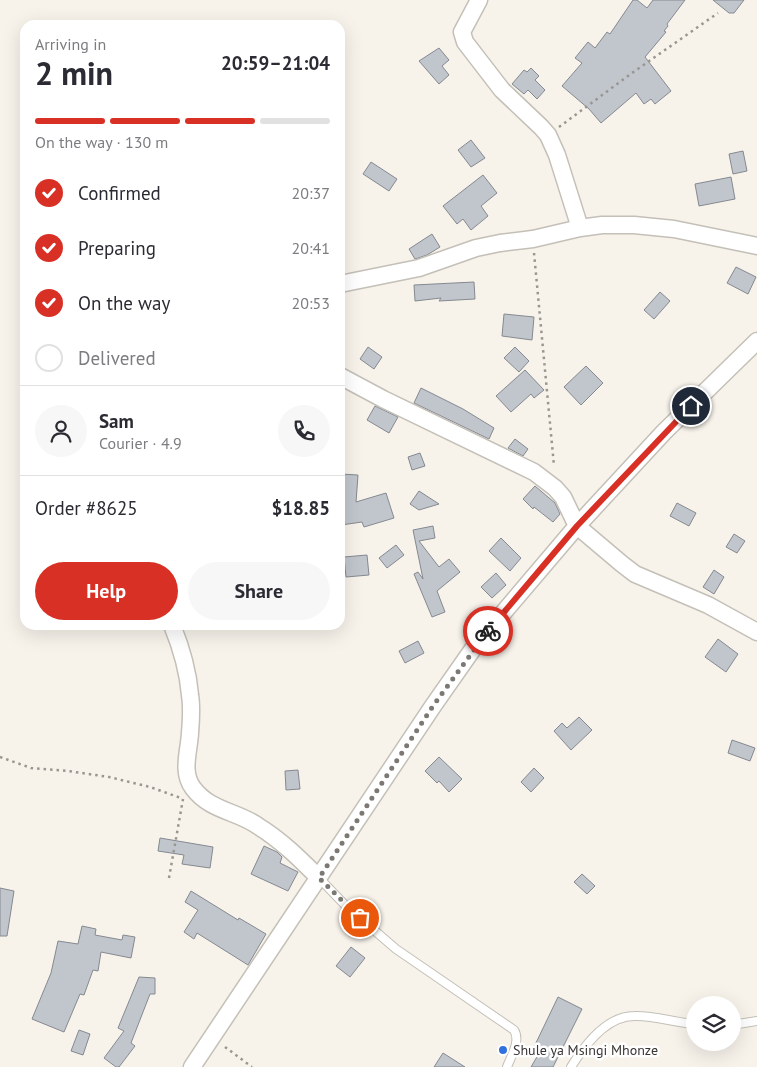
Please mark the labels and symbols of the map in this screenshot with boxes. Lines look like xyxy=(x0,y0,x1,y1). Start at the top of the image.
pin xyxy=(670,385,712,427)
courier xyxy=(463,606,513,656)
pin xyxy=(339,897,381,939)
place label: Shule ya Msingi Mhonze xyxy=(513,1041,658,1059)
marker: Shule ya Msingi Mhonze xyxy=(497,1044,509,1056)

